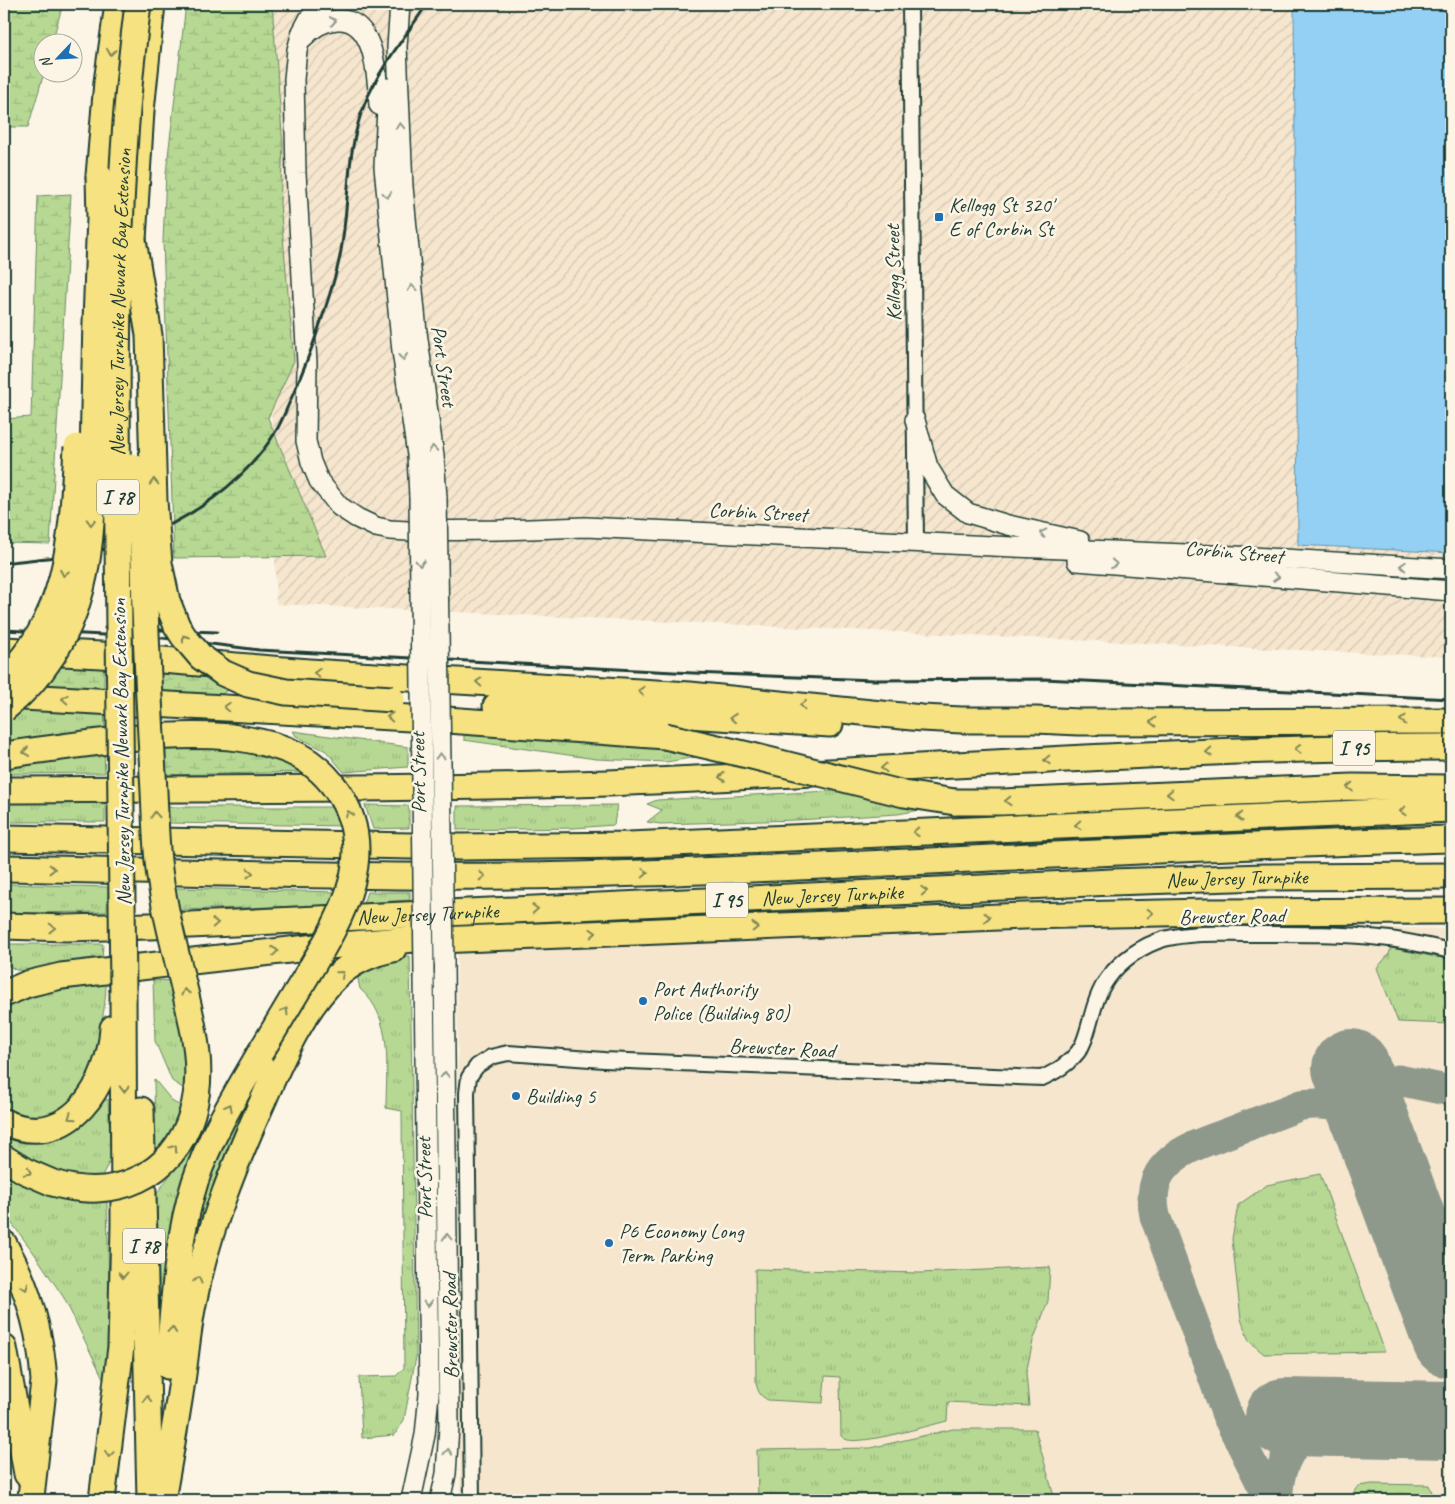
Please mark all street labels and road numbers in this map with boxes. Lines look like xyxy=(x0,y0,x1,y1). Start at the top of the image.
street label: New Jersey Turnpike Newark Bay Extension xyxy=(104,147,137,456)
street label: Kellogg Street xyxy=(879,223,907,321)
street label: Port Street xyxy=(425,324,463,410)
road number: I 78 xyxy=(97,480,139,514)
street label: Corbin Street xyxy=(708,496,811,528)
street label: Corbin Street xyxy=(1184,535,1287,569)
street label: New Jersey Turnpike Newark Bay Extension xyxy=(105,598,137,906)
street label: Port Street xyxy=(404,730,432,814)
road number: I 95 xyxy=(1333,730,1375,766)
street label: New Jersey Turnpike xyxy=(1166,864,1309,893)
street label: New Jersey Turnpike xyxy=(761,879,905,911)
road number: I 95 xyxy=(706,882,748,918)
street label: New Jersey Turnpike xyxy=(356,898,500,930)
street label: Brewster Road xyxy=(1179,902,1288,930)
street label: Brewster Road xyxy=(729,1032,838,1064)
street label: Port Street xyxy=(410,1135,438,1219)
road number: I 78 xyxy=(123,1228,165,1264)
street label: Brewster Road xyxy=(436,1270,464,1379)

